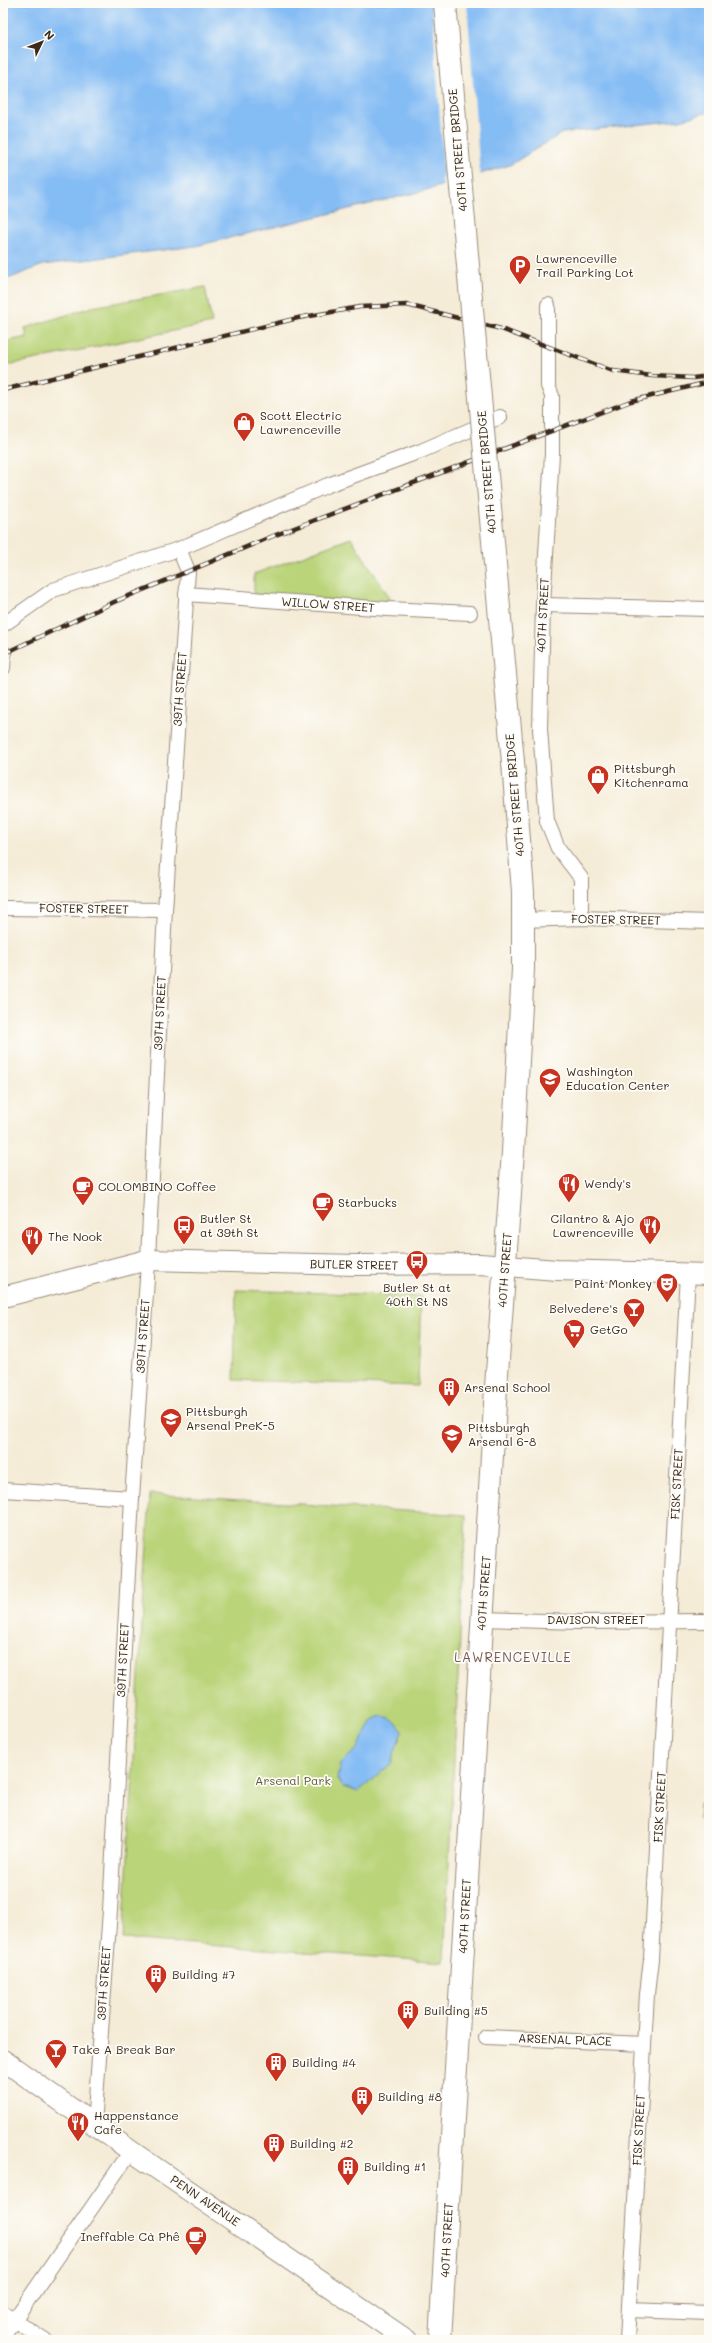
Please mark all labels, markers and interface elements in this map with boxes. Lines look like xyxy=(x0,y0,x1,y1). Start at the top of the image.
north arrow xyxy=(22,22,62,62)
text: N xyxy=(41,27,58,43)
street label: 40TH STREET BRIDGE xyxy=(444,88,470,212)
place label: Lawrenceville Trail Parking Lot xyxy=(536,250,634,280)
parking icon: Lawrenceville Trail Parking Lot xyxy=(507,253,533,286)
place label: Scott Electric Lawrenceville xyxy=(260,407,342,437)
shop icon: Scott Electric Lawrenceville xyxy=(231,410,257,443)
street label: 40TH STREET BRIDGE xyxy=(473,410,499,534)
street label: 40TH STREET xyxy=(532,577,552,653)
street label: WILLOW STREET xyxy=(281,593,376,615)
street label: 39TH STREET xyxy=(168,651,190,727)
street label: 40TH STREET BRIDGE xyxy=(501,733,527,857)
place label: Pittsburgh Kitchenrama xyxy=(614,760,689,790)
shop icon: Pittsburgh Kitchenrama xyxy=(585,763,611,796)
street label: FOSTER STREET xyxy=(39,899,129,917)
street label: FOSTER STREET xyxy=(571,910,661,928)
street label: 39TH STREET xyxy=(149,975,169,1051)
place label: Washington Education Center xyxy=(566,1063,670,1093)
school or university icon: Washington Education Center xyxy=(537,1066,563,1099)
restaurant icon: Wendy's xyxy=(556,1171,582,1204)
cafe icon: COLOMBINO Coffee xyxy=(70,1174,96,1207)
place label: Wendy's xyxy=(584,1175,631,1191)
place label: COLOMBINO Coffee xyxy=(98,1178,216,1194)
cafe icon: Starbucks xyxy=(310,1190,336,1223)
place label: Starbucks xyxy=(338,1194,397,1210)
place label: Butler St at 39th St xyxy=(200,1210,259,1240)
place label: Cilantro & Ajo Lawrenceville xyxy=(550,1210,634,1240)
bus stop icon: Butler St at 39th St xyxy=(171,1213,197,1246)
restaurant icon: Cilantro & Ajo Lawrenceville xyxy=(637,1213,663,1246)
restaurant icon: The Nook xyxy=(19,1224,45,1257)
place label: The Nook xyxy=(48,1228,102,1244)
street label: 40TH STREET xyxy=(493,1232,515,1308)
bus stop icon: Butler St at 40th St NS xyxy=(404,1248,430,1281)
street label: BUTLER STREET xyxy=(310,1255,399,1273)
theatre icon: Paint Monkey xyxy=(654,1271,680,1304)
place label: Paint Monkey xyxy=(574,1275,652,1291)
place label: Butler St at 40th St NS xyxy=(383,1279,451,1309)
bar icon: Belvedere's xyxy=(621,1296,647,1329)
street label: 39TH STREET xyxy=(131,1298,153,1374)
place label: Belvedere's xyxy=(549,1300,618,1316)
supermarket icon: GetGo xyxy=(561,1317,587,1350)
place label: GetGo xyxy=(590,1321,628,1337)
building icon: Arsenal School xyxy=(436,1375,462,1408)
place label: Arsenal School xyxy=(464,1379,550,1395)
place label: Pittsburgh Arsenal PreK-5 xyxy=(186,1403,275,1433)
school or university icon: Pittsburgh Arsenal PreK-5 xyxy=(158,1406,184,1439)
place label: Pittsburgh Arsenal 6-8 xyxy=(468,1419,536,1449)
school or university icon: Pittsburgh Arsenal 6-8 xyxy=(439,1422,465,1455)
street label: FISK STREET xyxy=(666,1448,686,1520)
street label: 40TH STREET xyxy=(472,1555,494,1631)
street label: DAVISON STREET xyxy=(547,1611,645,1627)
street label: 39TH STREET xyxy=(112,1622,132,1698)
district label: LAWRENCEVILLE xyxy=(454,1648,572,1665)
street label: FISK STREET xyxy=(649,1771,669,1843)
park label: Arsenal Park xyxy=(255,1772,331,1788)
street label: 40TH STREET xyxy=(454,1878,474,1954)
street label: 39TH STREET xyxy=(92,1945,114,2021)
building icon: Building #7 xyxy=(143,1962,169,1995)
place label: Building #7 xyxy=(172,1966,236,1982)
building icon: Building #5 xyxy=(395,1998,421,2031)
place label: Building #5 xyxy=(424,2002,488,2018)
street label: ARSENAL PLACE xyxy=(518,2029,612,2049)
bar icon: Take A Break Bar xyxy=(43,2037,69,2070)
place label: Take A Break Bar xyxy=(72,2041,176,2057)
building icon: Building #4 xyxy=(263,2050,289,2083)
place label: Building #4 xyxy=(292,2054,356,2070)
building icon: Building #8 xyxy=(349,2084,375,2117)
place label: Building #8 xyxy=(378,2088,442,2104)
street label: FISK STREET xyxy=(628,2094,648,2166)
place label: Happenstance Cafe xyxy=(94,2107,179,2137)
restaurant icon: Happenstance Cafe xyxy=(65,2110,91,2143)
building icon: Building #2 xyxy=(261,2131,287,2164)
place label: Building #2 xyxy=(290,2135,354,2151)
building icon: Building #1 xyxy=(335,2154,361,2187)
place label: Building #1 xyxy=(364,2158,426,2174)
street label: PENN AVENUE xyxy=(168,2171,244,2229)
street label: 40TH STREET xyxy=(436,2202,456,2278)
cafe icon: Ineffable Cà Phê xyxy=(183,2224,209,2257)
place label: Ineffable Cà Phê xyxy=(81,2228,180,2244)

